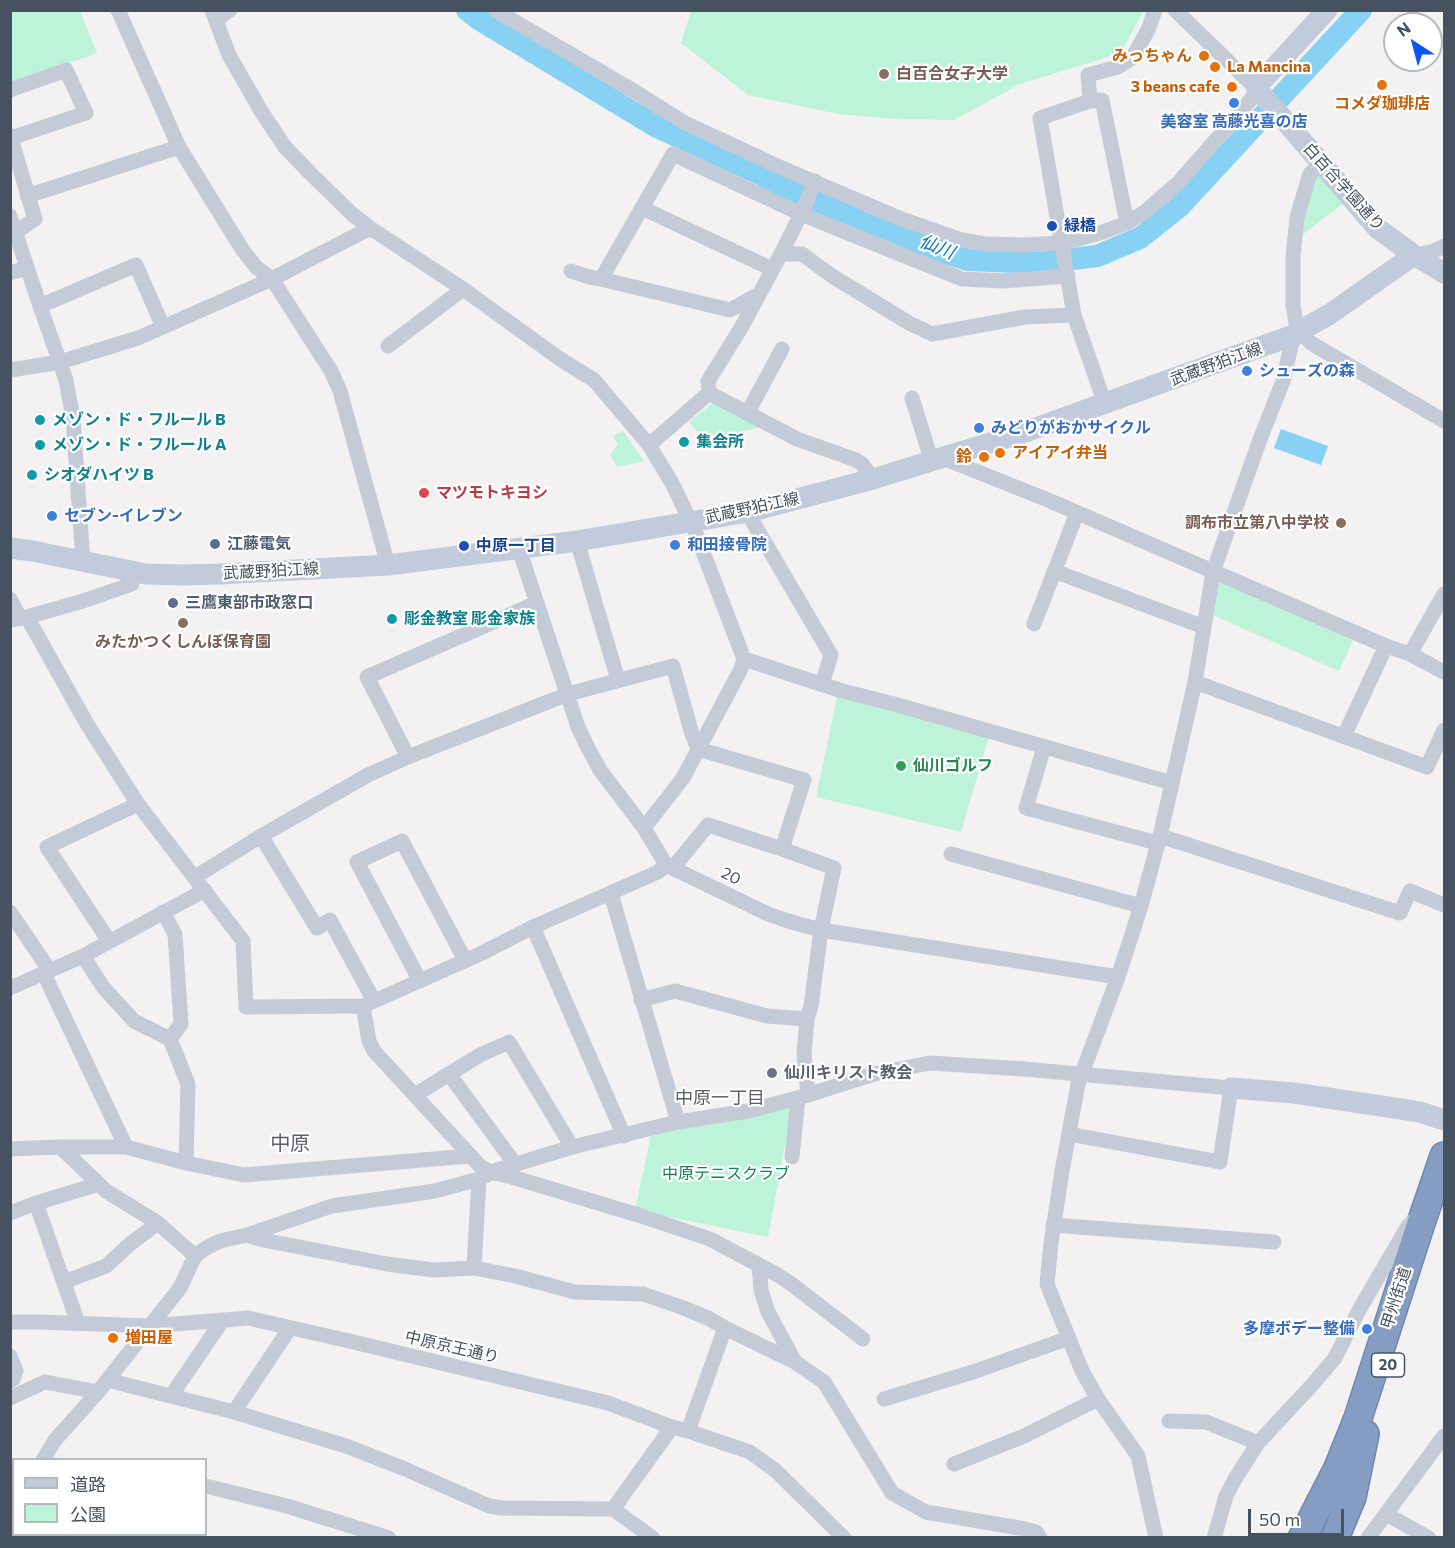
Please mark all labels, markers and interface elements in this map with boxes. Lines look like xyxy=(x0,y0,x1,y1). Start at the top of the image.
north arrow xyxy=(1383,12,1443,72)
text: N xyxy=(1393,17,1414,40)
place label: みっちゃん xyxy=(1112,46,1192,66)
marker: みっちゃん xyxy=(1197,49,1211,63)
place label: La Mancina xyxy=(1227,57,1311,77)
marker: La Mancina xyxy=(1208,60,1222,74)
place label: 白百合女子大学 xyxy=(896,64,1008,84)
marker: 白百合女子大学 xyxy=(877,67,891,81)
place label: 3 beans cafe xyxy=(1131,77,1220,97)
marker: コメダ珈琲店 xyxy=(1375,78,1389,92)
marker: 3 beans cafe xyxy=(1225,80,1239,94)
place label: コメダ珈琲店 xyxy=(1334,94,1430,114)
marker: 美容室 高藤光喜の店 xyxy=(1227,96,1241,110)
place label: 美容室 高藤光喜の店 xyxy=(1160,112,1308,132)
street label: 白百合学園通り xyxy=(1299,139,1389,235)
place label: 緑橋 xyxy=(1064,216,1096,236)
marker: 緑橋 xyxy=(1045,219,1059,233)
water label: 仙川 xyxy=(916,230,958,264)
street label: 武蔵野狛江線 xyxy=(1168,339,1264,389)
place label: シューズの森 xyxy=(1259,361,1355,381)
marker: シューズの森 xyxy=(1240,364,1254,378)
place label: メゾン・ド・フルール B xyxy=(52,410,226,430)
marker: メゾン・ド・フルール B xyxy=(33,413,47,427)
place label: みどりがおかサイクル xyxy=(991,418,1151,438)
marker: みどりがおかサイクル xyxy=(972,421,986,435)
place label: 集会所 xyxy=(696,432,744,452)
place label: メゾン・ド・フルール A xyxy=(52,435,227,455)
marker: 集会所 xyxy=(677,435,691,449)
marker: メゾン・ド・フルール A xyxy=(33,438,47,452)
place label: アイアイ弁当 xyxy=(1012,443,1108,463)
marker: アイアイ弁当 xyxy=(993,446,1007,460)
place label: 鈴 xyxy=(956,447,972,467)
marker: 鈴 xyxy=(977,450,991,464)
place label: シオダハイツ B xyxy=(44,465,154,485)
marker: シオダハイツ B xyxy=(25,468,39,482)
place label: マツモトキヨシ xyxy=(436,483,548,503)
marker: マツモトキヨシ xyxy=(417,486,431,500)
street label: 武蔵野狛江線 xyxy=(703,489,801,527)
place label: セブン-イレブン xyxy=(64,506,183,526)
marker: セブン-イレブン xyxy=(45,509,59,523)
place label: 調布市立第八中学校 xyxy=(1185,513,1329,533)
marker: 調布市立第八中学校 xyxy=(1334,516,1348,530)
place label: 江藤電気 xyxy=(227,534,291,554)
place label: 和田接骨院 xyxy=(687,535,767,555)
place label: 中原一丁目 xyxy=(476,536,556,556)
marker: 江藤電気 xyxy=(208,537,222,551)
marker: 和田接骨院 xyxy=(668,538,682,552)
marker: 中原一丁目 xyxy=(457,539,471,553)
street label: 武蔵野狛江線 xyxy=(223,559,319,583)
place label: 三鷹東部市政窓口 xyxy=(185,593,313,613)
marker: 三鷹東部市政窓口 xyxy=(166,596,180,610)
place label: 彫金教室 彫金家族 xyxy=(404,609,535,629)
marker: 彫金教室 彫金家族 xyxy=(385,612,399,626)
marker: みたかつくしんぼ保育園 xyxy=(176,616,190,630)
place label: みたかつくしんぼ保育園 xyxy=(95,632,271,652)
place label: 仙川ゴルフ xyxy=(913,756,993,776)
marker: 仙川ゴルフ xyxy=(894,759,908,773)
street label: 20 xyxy=(718,863,744,889)
place label: 仙川キリスト教会 xyxy=(784,1063,912,1083)
marker: 仙川キリスト教会 xyxy=(765,1066,779,1080)
district label: 中原一丁目 xyxy=(675,1087,765,1109)
district label: 中原 xyxy=(270,1131,310,1155)
park label: 中原テニスクラブ xyxy=(662,1164,790,1184)
street label: 甲州街道 xyxy=(1377,1265,1415,1331)
place label: 多摩ボデー整備 xyxy=(1243,1319,1355,1339)
marker: 多摩ボデー整備 xyxy=(1360,1322,1374,1336)
street label: 中原京王通り xyxy=(403,1327,501,1367)
place label: 増田屋 xyxy=(125,1328,173,1348)
marker: 増田屋 xyxy=(106,1331,120,1345)
road number: 20 xyxy=(1372,1353,1404,1377)
legend xyxy=(12,1458,207,1536)
text: 道路 xyxy=(70,1473,106,1495)
scale bar xyxy=(1251,1497,1347,1535)
text: 公園 xyxy=(70,1503,106,1525)
text: 50 m xyxy=(1259,1508,1300,1530)

